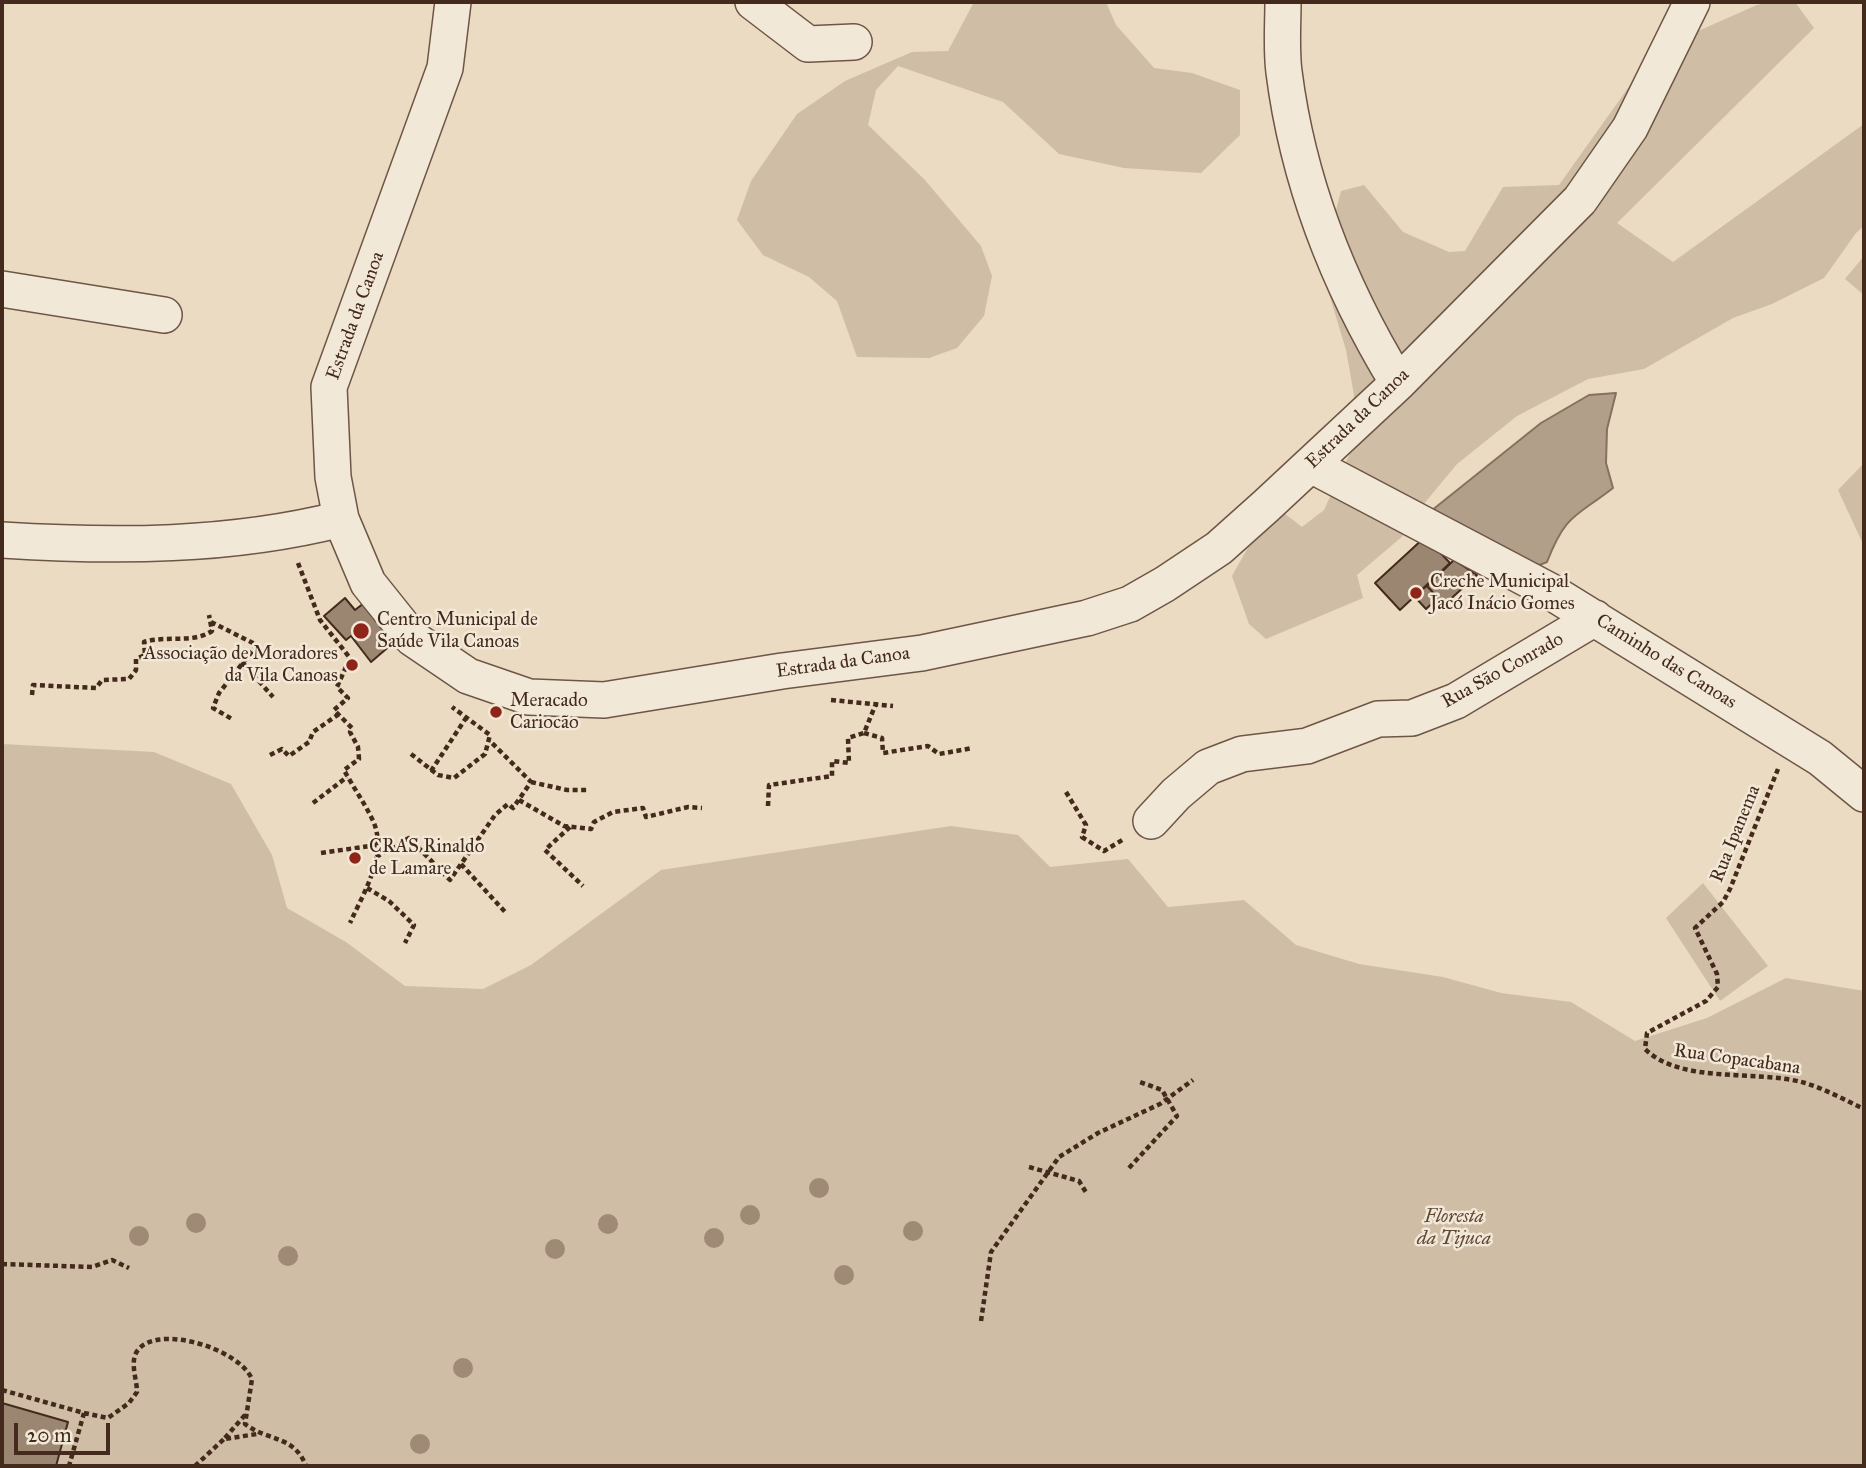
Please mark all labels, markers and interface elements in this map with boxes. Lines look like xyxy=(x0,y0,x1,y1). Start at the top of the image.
street label: Estrada da Canoa xyxy=(322,249,390,383)
street label: Estrada da Canoa xyxy=(1302,364,1414,474)
place label: Creche Municipal Jacó Inácio Gomes xyxy=(1430,571,1575,615)
marker: Creche Municipal Jacó Inácio Gomes xyxy=(1408,585,1424,601)
place label: Centro Municipal de Saúde Vila Canoas xyxy=(377,609,538,653)
street label: Caminho das Canoas xyxy=(1592,610,1740,714)
marker: Centro Municipal de Saúde Vila Canoas xyxy=(351,621,371,641)
street label: Rua São Conrado xyxy=(1438,628,1568,714)
street label: Estrada da Canoa xyxy=(775,642,911,684)
place label: Associação de Moradores da Vila Canoas xyxy=(144,643,338,687)
marker: Associação de Moradores da Vila Canoas xyxy=(344,657,360,673)
place label: Meracado Cariocão xyxy=(510,690,588,734)
marker: Meracado Cariocão xyxy=(488,704,504,720)
street label: Rua Ipanema xyxy=(1706,782,1766,886)
place label: CRAS Rinaldo de Lamare xyxy=(369,836,484,880)
marker: CRAS Rinaldo de Lamare xyxy=(347,850,363,866)
street label: Rua Copacabana xyxy=(1672,1040,1802,1080)
park label: Floresta da Tijuca xyxy=(1417,1206,1491,1250)
scale bar xyxy=(18,1408,114,1452)
text: 20 m xyxy=(27,1422,72,1448)

